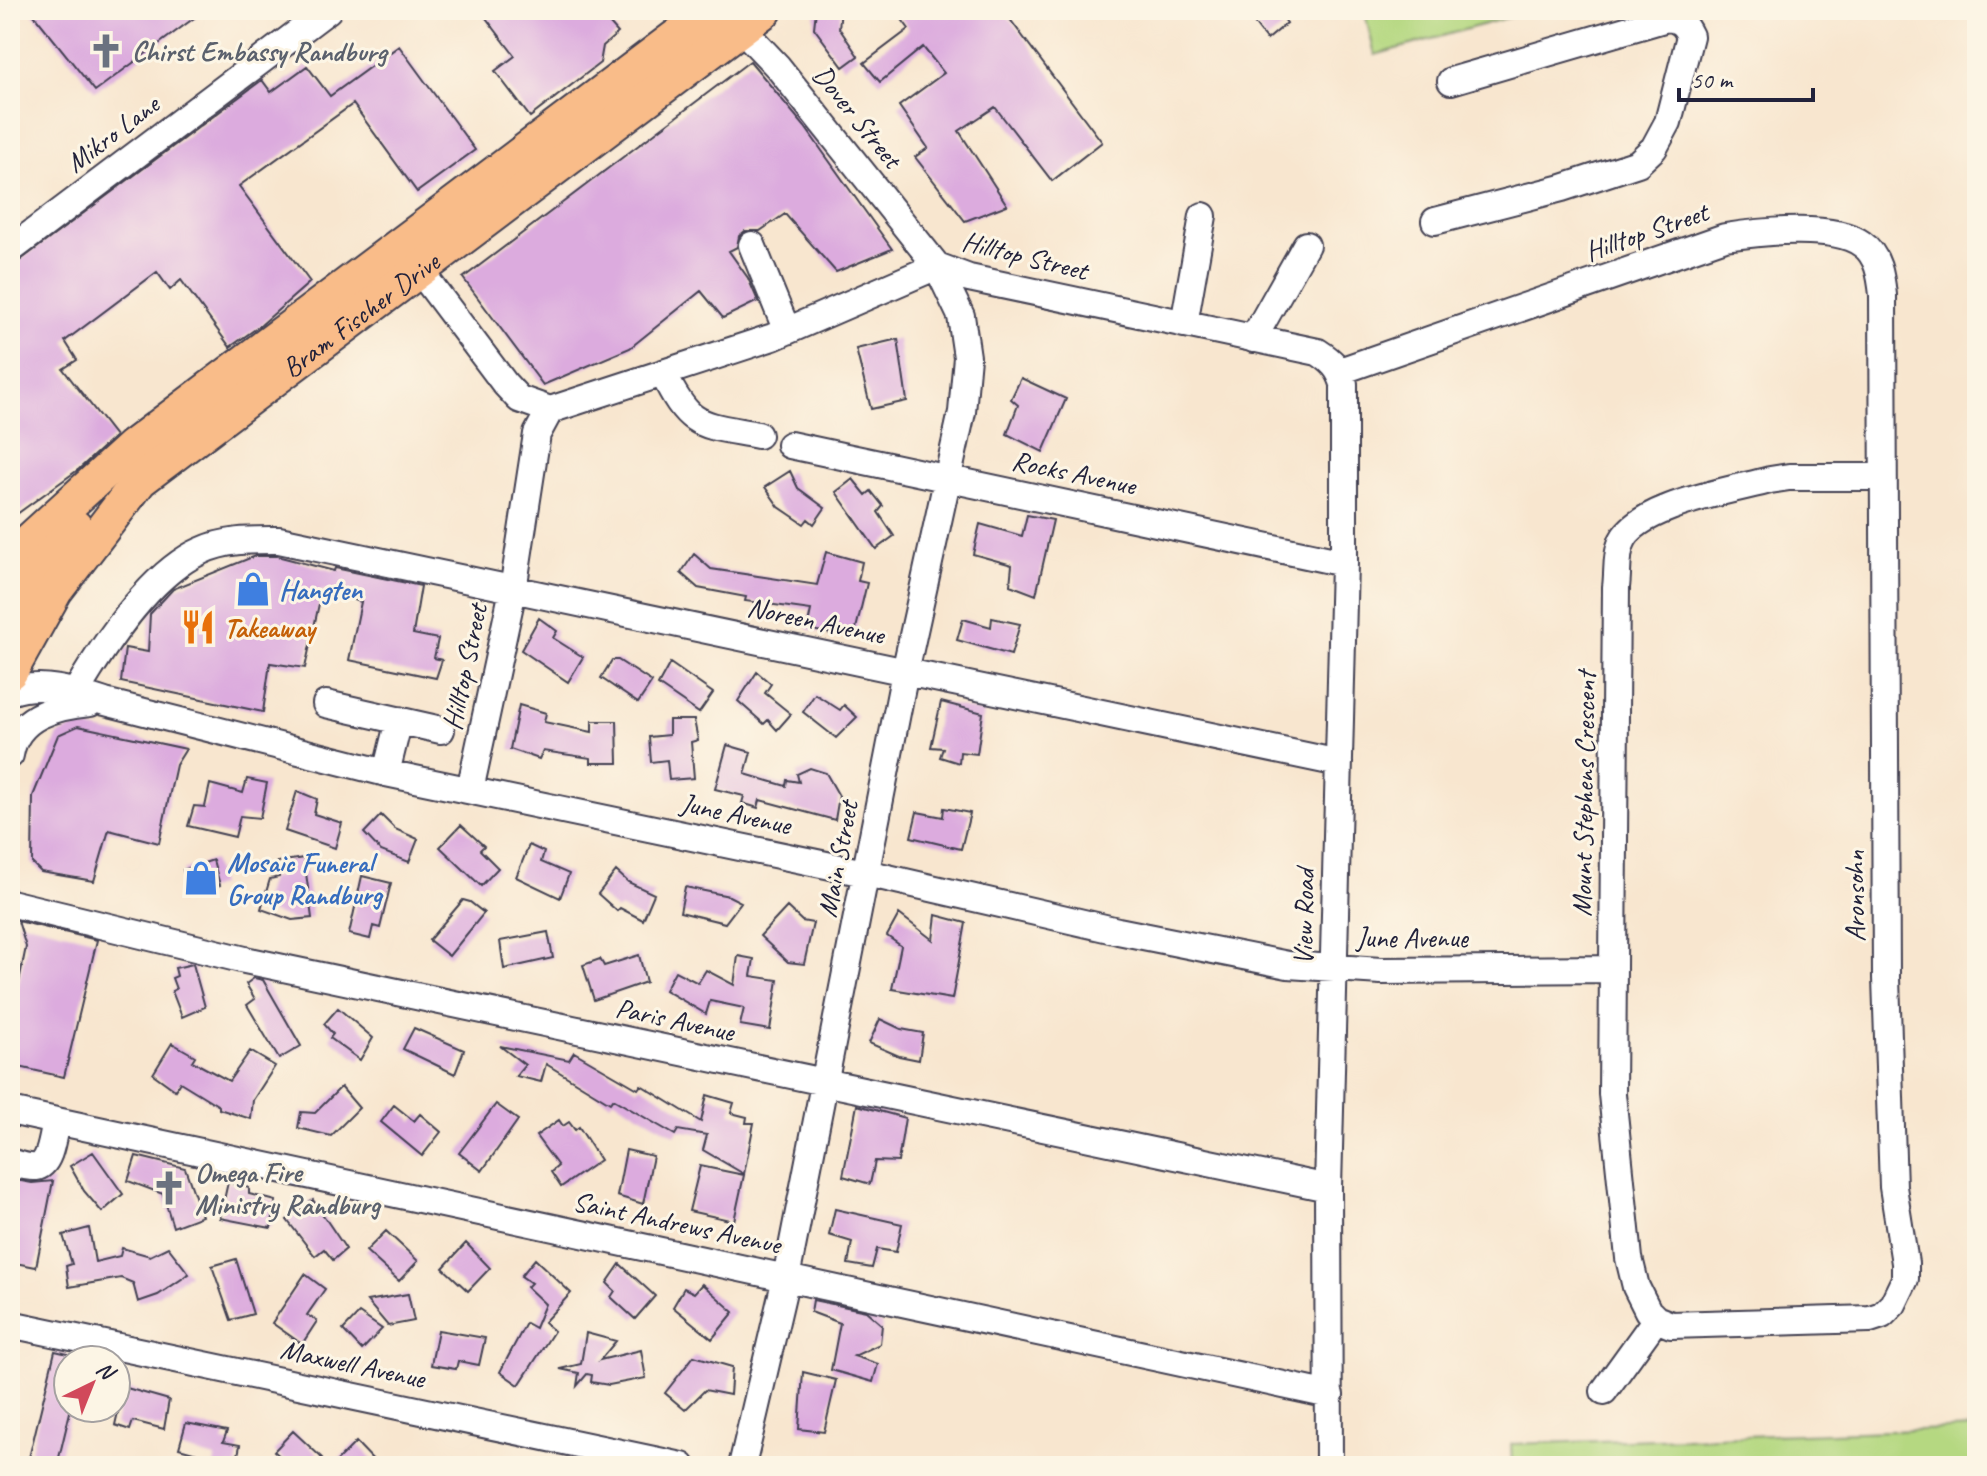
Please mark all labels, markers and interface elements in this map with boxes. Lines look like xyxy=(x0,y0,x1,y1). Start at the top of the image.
church icon: Chirst Embassy Randburg xyxy=(87,32,125,70)
place label: Chirst Embassy Randburg xyxy=(132,34,389,69)
scale bar xyxy=(1679,52,1813,102)
street label: Dover Street xyxy=(806,58,911,177)
text: 50 m xyxy=(1691,65,1734,95)
street label: Mikro Lane xyxy=(59,86,167,180)
street label: Hilltop Street xyxy=(1580,193,1715,269)
street label: Hilltop Street xyxy=(959,223,1094,289)
street label: Bram Fischer Drive xyxy=(275,243,447,385)
street label: Rocks Avenue xyxy=(1009,442,1141,503)
shop icon: Hangten xyxy=(234,570,272,608)
place label: Hangten xyxy=(279,572,363,607)
street label: Noreen Avenue xyxy=(744,589,889,652)
street label: Hilltop Street xyxy=(434,598,495,733)
restaurant icon: Takeaway xyxy=(179,608,217,646)
place label: Takeaway xyxy=(224,610,318,645)
street label: Mount Stephens Crescent xyxy=(1564,667,1603,917)
street label: June Avenue xyxy=(676,784,796,843)
street label: Main Street xyxy=(809,795,866,920)
place label: Mosaic Funeral Group Randburg xyxy=(227,845,383,912)
street label: Aronsohn xyxy=(1837,850,1872,942)
shop icon: Mosaic Funeral Group Randburg xyxy=(182,859,220,897)
street label: View Road xyxy=(1285,865,1322,966)
street label: June Avenue xyxy=(1354,920,1470,955)
street label: Paris Avenue xyxy=(613,990,739,1049)
place label: Omega Fire Ministry Randburg xyxy=(195,1155,381,1223)
church icon: Omega Fire Ministry Randburg xyxy=(150,1169,188,1207)
street label: Saint Andrews Avenue xyxy=(570,1183,786,1262)
street label: Maxwell Avenue xyxy=(278,1331,430,1396)
north arrow xyxy=(52,1344,132,1424)
text: N xyxy=(90,1355,122,1387)

